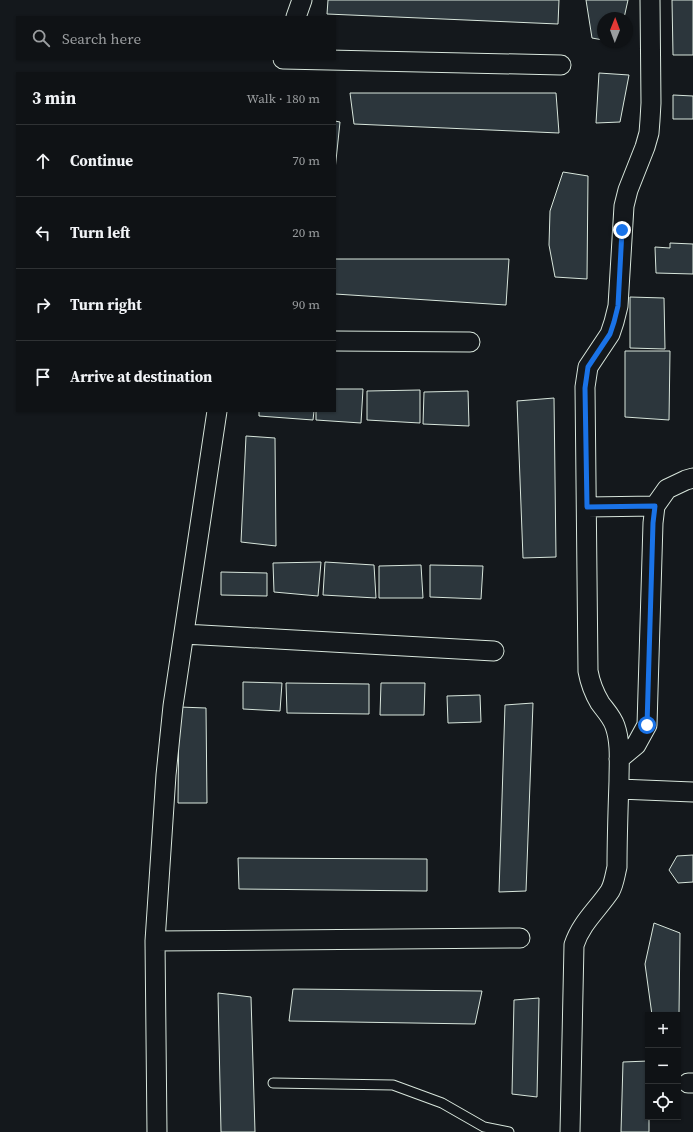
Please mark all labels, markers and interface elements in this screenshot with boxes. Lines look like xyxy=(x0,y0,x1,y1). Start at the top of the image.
north arrow xyxy=(597,12,633,48)
search box xyxy=(16,16,336,60)
icon: search xyxy=(30,27,52,49)
text: Search here xyxy=(62,28,141,49)
text: 3 min xyxy=(32,86,76,110)
text: Walk · 180 m xyxy=(247,90,320,107)
icon: ahead xyxy=(32,150,54,172)
text: Continue xyxy=(70,150,133,171)
text: 70 m xyxy=(292,152,320,169)
route end xyxy=(613,221,631,239)
icon: left xyxy=(32,222,54,244)
text: Turn left xyxy=(70,222,130,243)
text: 20 m xyxy=(292,224,320,241)
icon: right xyxy=(32,294,54,316)
text: Turn right xyxy=(70,294,142,315)
text: 90 m xyxy=(292,296,320,313)
icon: arrive xyxy=(32,366,54,388)
text: Arrive at destination xyxy=(70,366,212,387)
route start xyxy=(638,716,656,734)
map controls xyxy=(645,1012,681,1120)
button: + xyxy=(645,1012,681,1048)
button: − xyxy=(645,1048,681,1084)
button: locate xyxy=(645,1084,681,1120)

